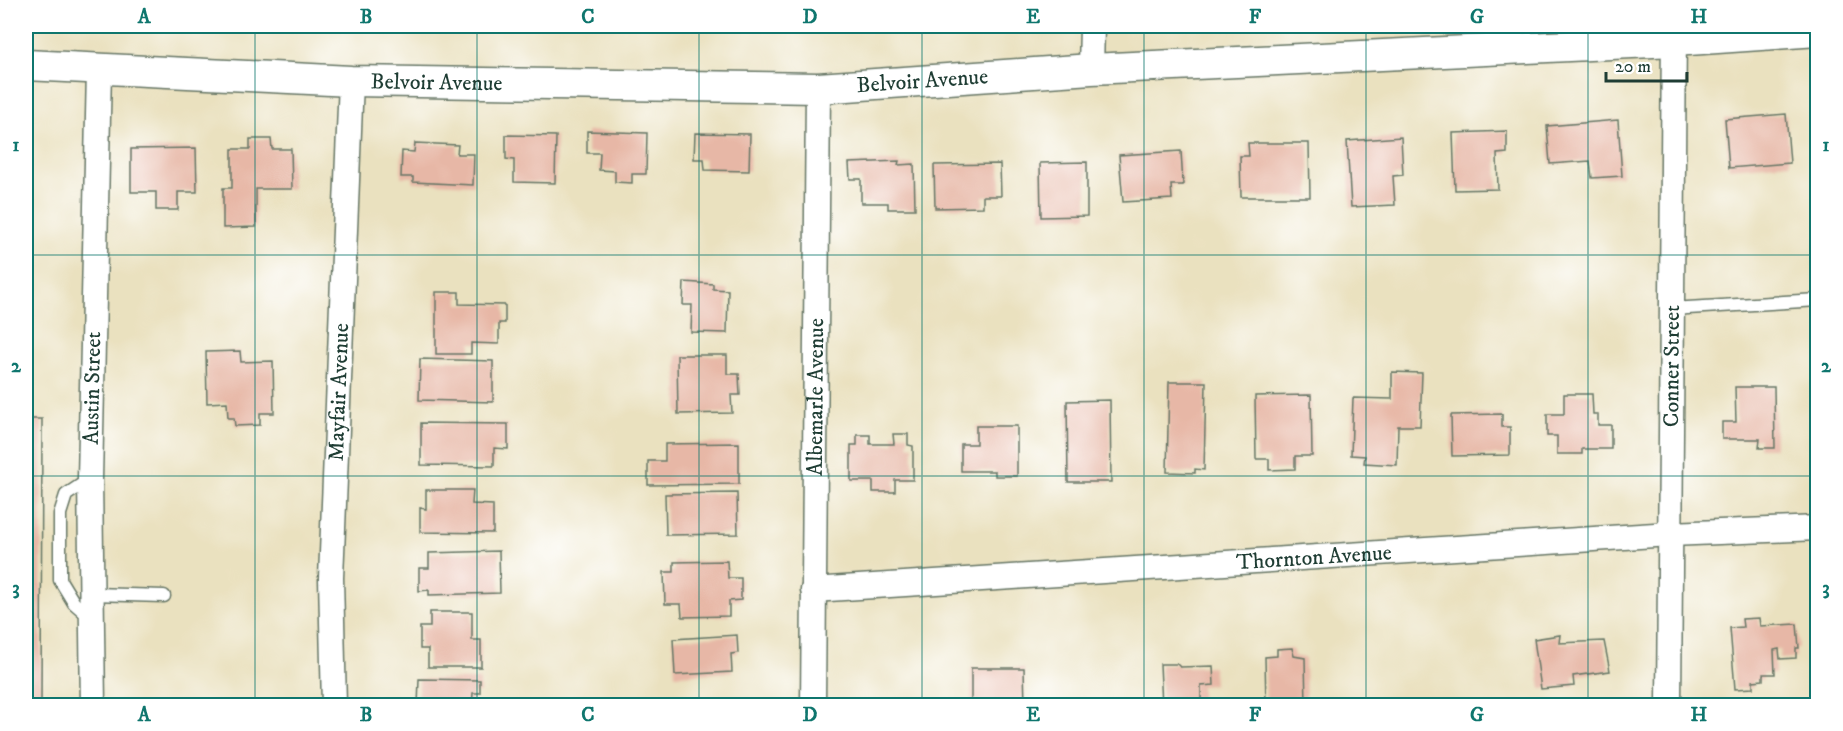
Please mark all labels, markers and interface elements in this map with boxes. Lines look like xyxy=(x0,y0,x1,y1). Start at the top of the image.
text: A xyxy=(137,5,152,30)
text: B xyxy=(360,5,372,30)
text: C xyxy=(581,5,595,30)
text: D xyxy=(803,5,818,30)
text: E xyxy=(1026,5,1040,30)
text: F xyxy=(1249,5,1262,30)
text: G xyxy=(1470,5,1484,30)
text: H xyxy=(1691,5,1708,30)
scale bar xyxy=(1606,45,1687,83)
text: 20 m xyxy=(1615,56,1651,78)
street label: Belvoir Avenue xyxy=(856,63,989,99)
street label: Belvoir Avenue xyxy=(370,68,503,97)
text: 1 xyxy=(12,133,20,158)
text: 1 xyxy=(1822,133,1830,158)
street label: Conner Street xyxy=(1658,305,1685,427)
street label: Albemarle Avenue xyxy=(801,318,830,476)
street label: Mayfair Avenue xyxy=(322,323,355,462)
street label: Austin Street xyxy=(77,331,107,445)
text: 2 xyxy=(11,354,22,379)
text: 2 xyxy=(1821,354,1832,379)
street label: Thornton Avenue xyxy=(1235,539,1393,576)
text: 3 xyxy=(12,576,20,601)
text: 3 xyxy=(1822,576,1830,601)
text: A xyxy=(137,703,152,728)
text: B xyxy=(360,703,372,728)
text: C xyxy=(581,703,595,728)
text: D xyxy=(803,703,818,728)
text: E xyxy=(1026,703,1040,728)
text: F xyxy=(1249,703,1262,728)
text: G xyxy=(1470,703,1484,728)
text: H xyxy=(1691,703,1708,728)

